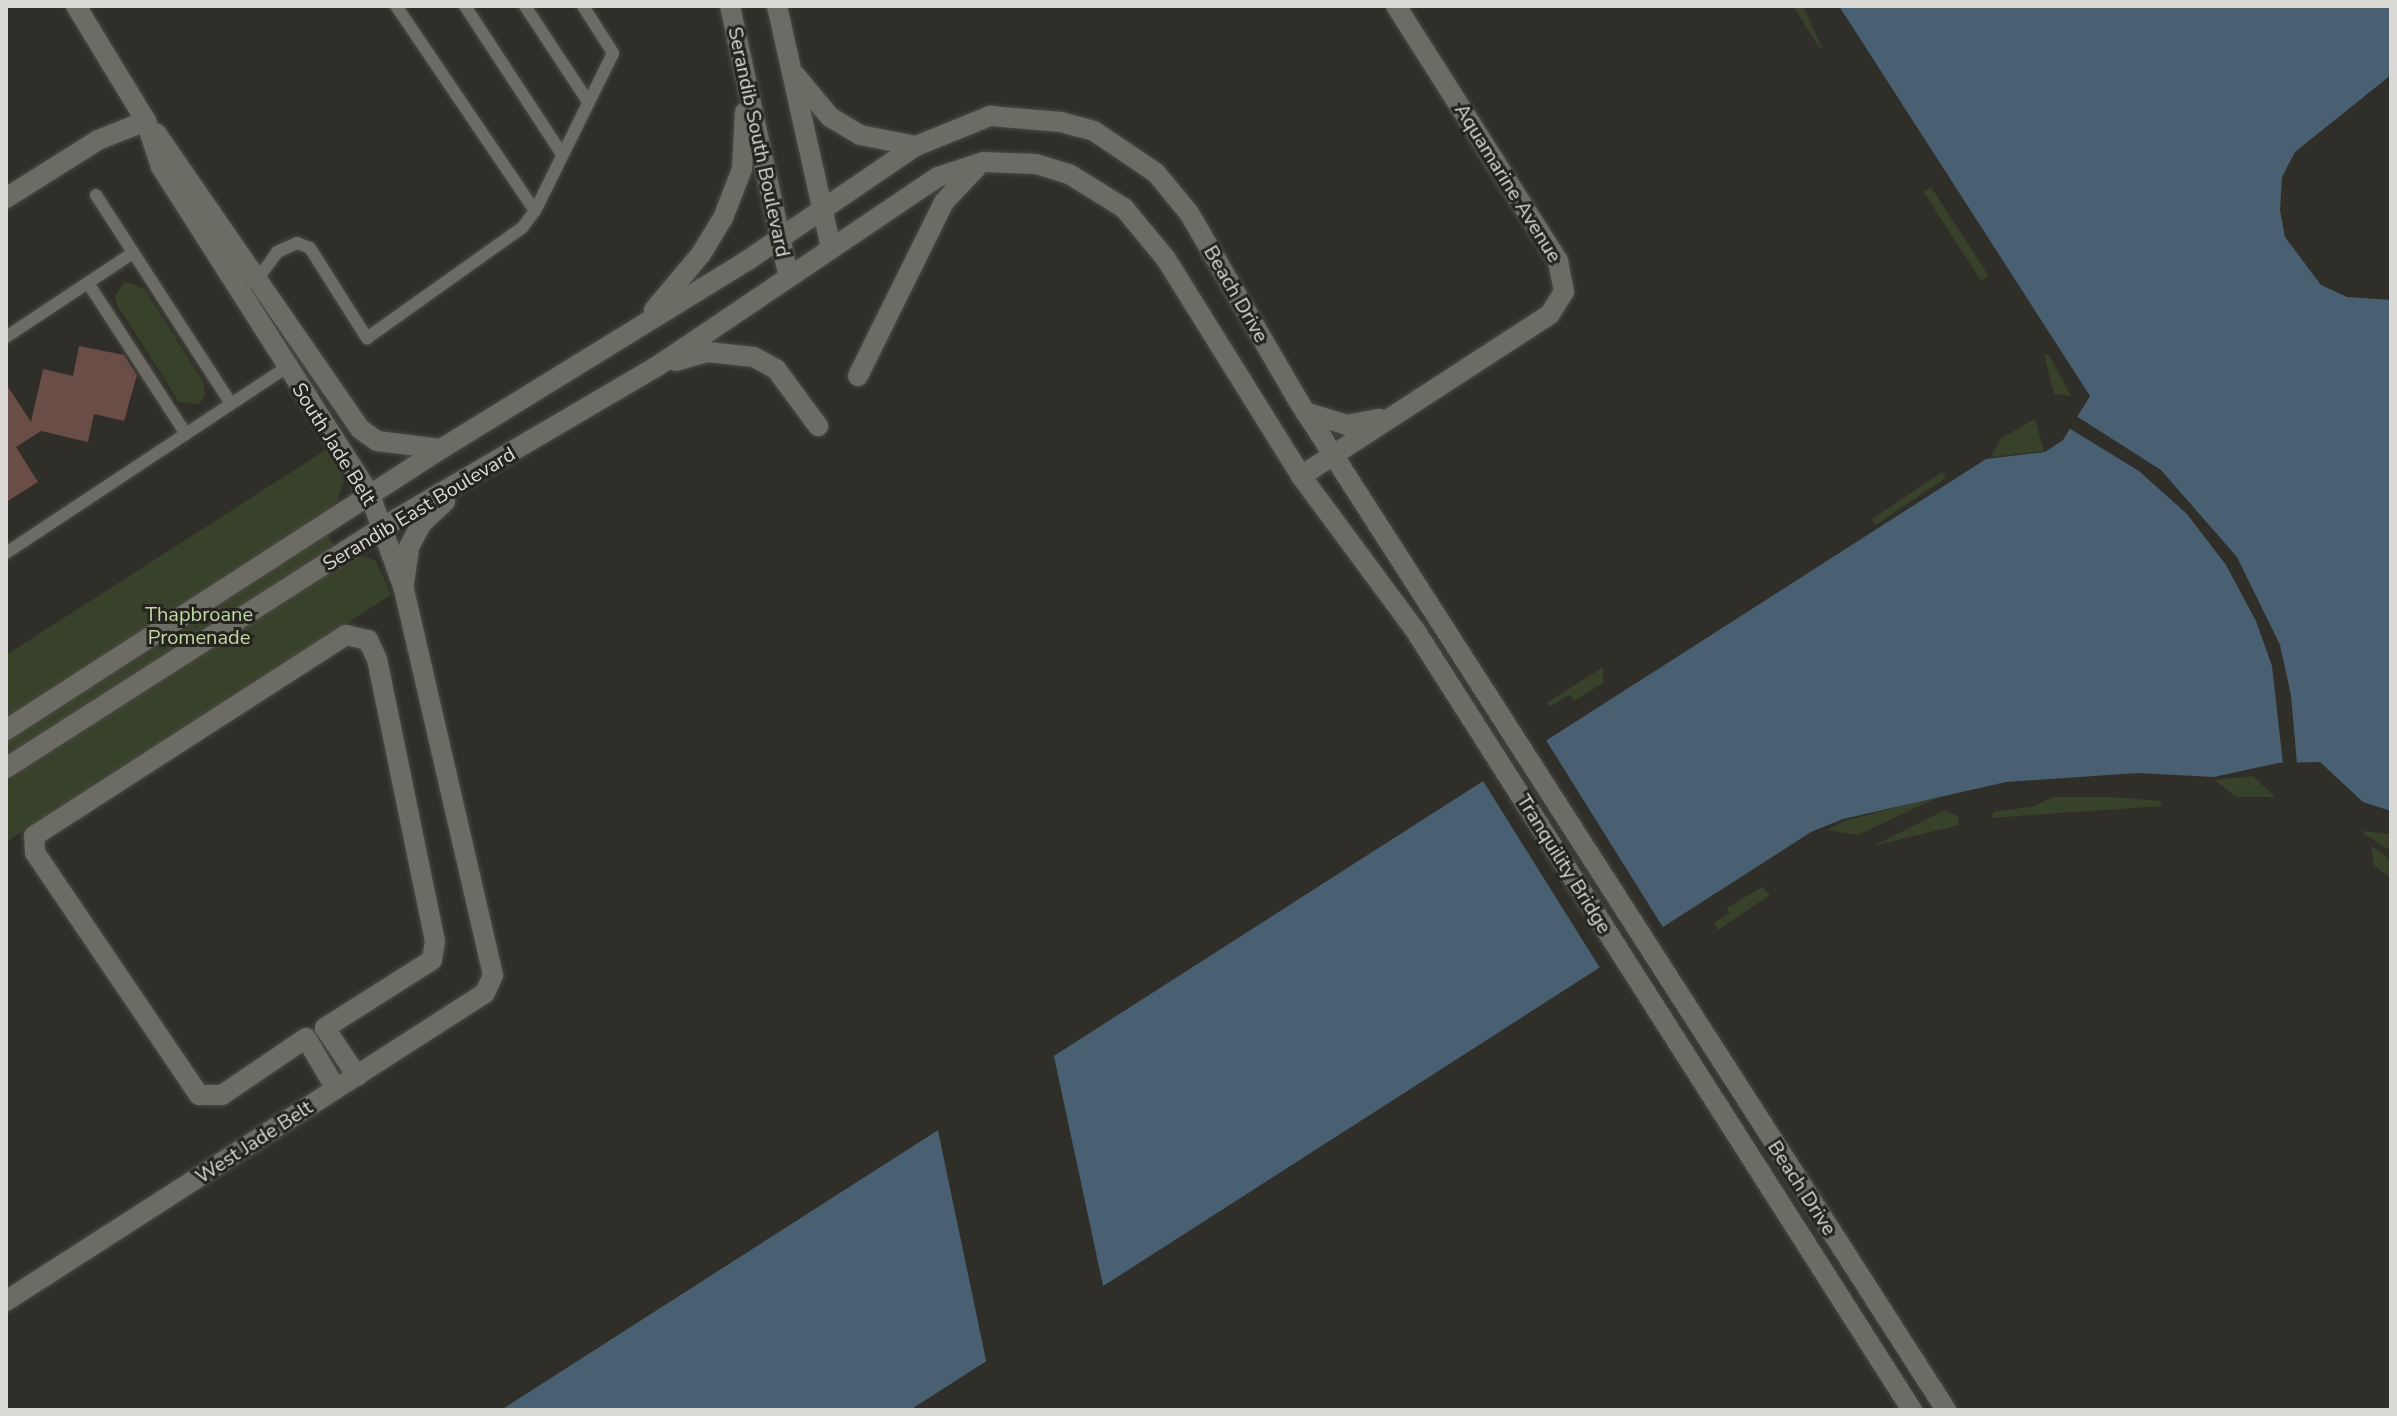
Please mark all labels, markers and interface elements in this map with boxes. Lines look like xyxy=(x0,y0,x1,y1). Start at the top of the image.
street label: Serandib South Boulevard xyxy=(723,25,795,259)
street label: Aquamarine Avenue xyxy=(1449,99,1567,267)
street label: Beach Drive xyxy=(1199,241,1273,347)
street label: South Jade Belt xyxy=(287,378,381,510)
street label: Serandib East Boulevard xyxy=(318,442,520,576)
park label: Thapbroane Promenade xyxy=(145,602,253,649)
street label: Tranquility Bridge xyxy=(1512,790,1616,938)
street label: West Jade Belt xyxy=(191,1095,317,1189)
street label: Beach Drive xyxy=(1763,1136,1841,1240)

